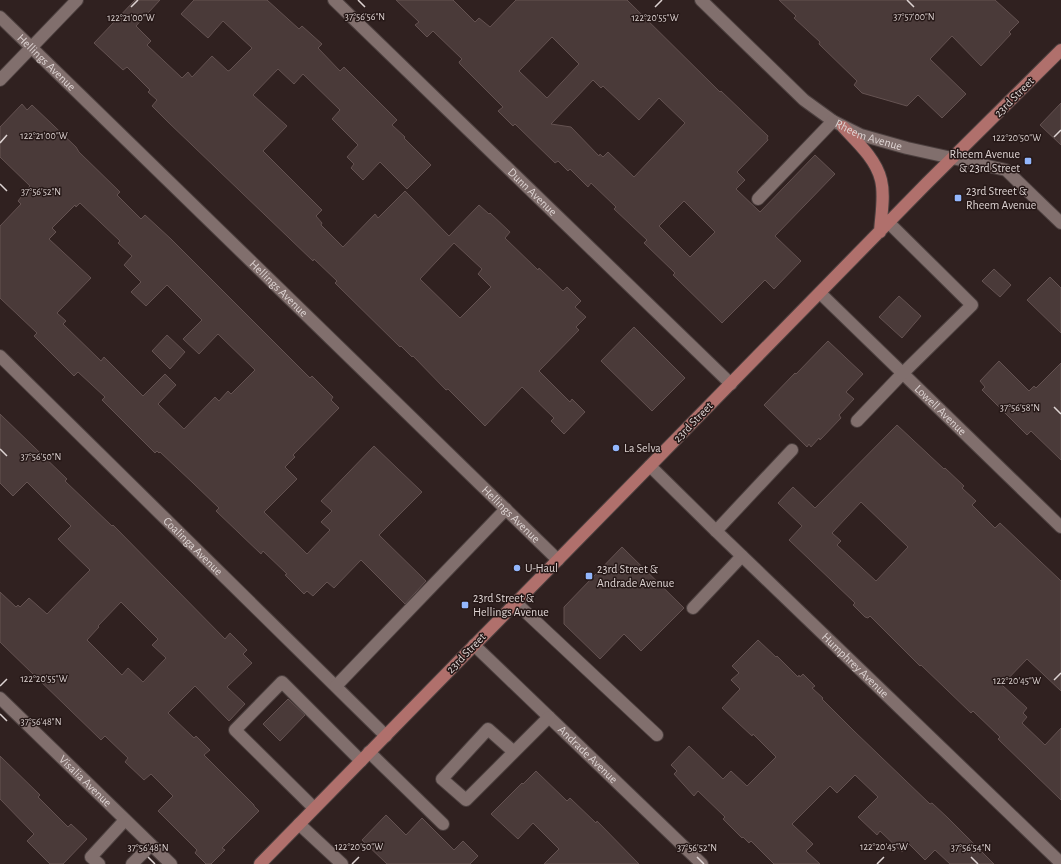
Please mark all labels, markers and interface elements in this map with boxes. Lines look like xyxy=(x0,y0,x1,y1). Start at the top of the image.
text: 37°56'56"N xyxy=(345,12,385,22)
text: 37°57'00"N xyxy=(893,12,935,22)
text: 122°21'00"W xyxy=(107,13,155,23)
text: 122°20'55"W xyxy=(631,13,679,23)
street label: Hellings Avenue xyxy=(15,32,78,93)
street label: 23rd Street xyxy=(992,75,1036,119)
street label: Rheem Avenue xyxy=(833,117,904,152)
text: 122°21'00"W xyxy=(20,131,68,141)
text: 122°20'50"W xyxy=(993,133,1041,143)
place label: Rheem Avenue & 23rd Street xyxy=(950,148,1020,174)
marker: Rheem Avenue & 23rd Street xyxy=(1023,156,1033,166)
street label: Dunn Avenue xyxy=(506,166,559,218)
place label: 23rd Street & Rheem Avenue xyxy=(966,185,1036,211)
text: 37°56'52"N xyxy=(21,187,61,197)
marker: 23rd Street & Rheem Avenue xyxy=(953,193,963,203)
street label: Hellings Avenue xyxy=(247,258,310,319)
street label: Lowell Avenue xyxy=(912,382,969,438)
street label: 23rd Street xyxy=(671,399,715,444)
text: 37°56'58"N xyxy=(1000,403,1040,413)
place label: La Selva xyxy=(624,442,661,454)
marker: La Selva xyxy=(611,443,621,453)
text: 37°56'50"N xyxy=(21,452,61,462)
street label: Hellings Avenue xyxy=(480,483,542,545)
street label: Coalinga Avenue xyxy=(161,515,225,578)
place label: U-Haul xyxy=(525,562,558,574)
marker: U-Haul xyxy=(512,563,522,573)
place label: 23rd Street & Andrade Avenue xyxy=(597,563,674,589)
marker: 23rd Street & Andrade Avenue xyxy=(584,571,594,581)
place label: 23rd Street & Hellings Avenue xyxy=(473,592,549,618)
marker: 23rd Street & Hellings Avenue xyxy=(460,600,470,610)
street label: 23rd Street xyxy=(444,630,488,675)
street label: Humphrey Avenue xyxy=(820,630,891,700)
text: 122°20'55"W xyxy=(20,674,68,684)
text: 122°20'45"W xyxy=(993,676,1041,686)
text: 37°56'48"N xyxy=(21,717,61,727)
street label: Andrade Avenue xyxy=(556,723,620,786)
street label: Visalia Avenue xyxy=(57,753,114,809)
text: 122°20'50"W xyxy=(335,842,383,852)
text: 122°20'45"W xyxy=(860,842,908,852)
text: 37°56'48"N xyxy=(128,843,168,853)
text: 37°56'52"N xyxy=(677,843,717,853)
text: 37°56'54"N xyxy=(951,843,991,853)

